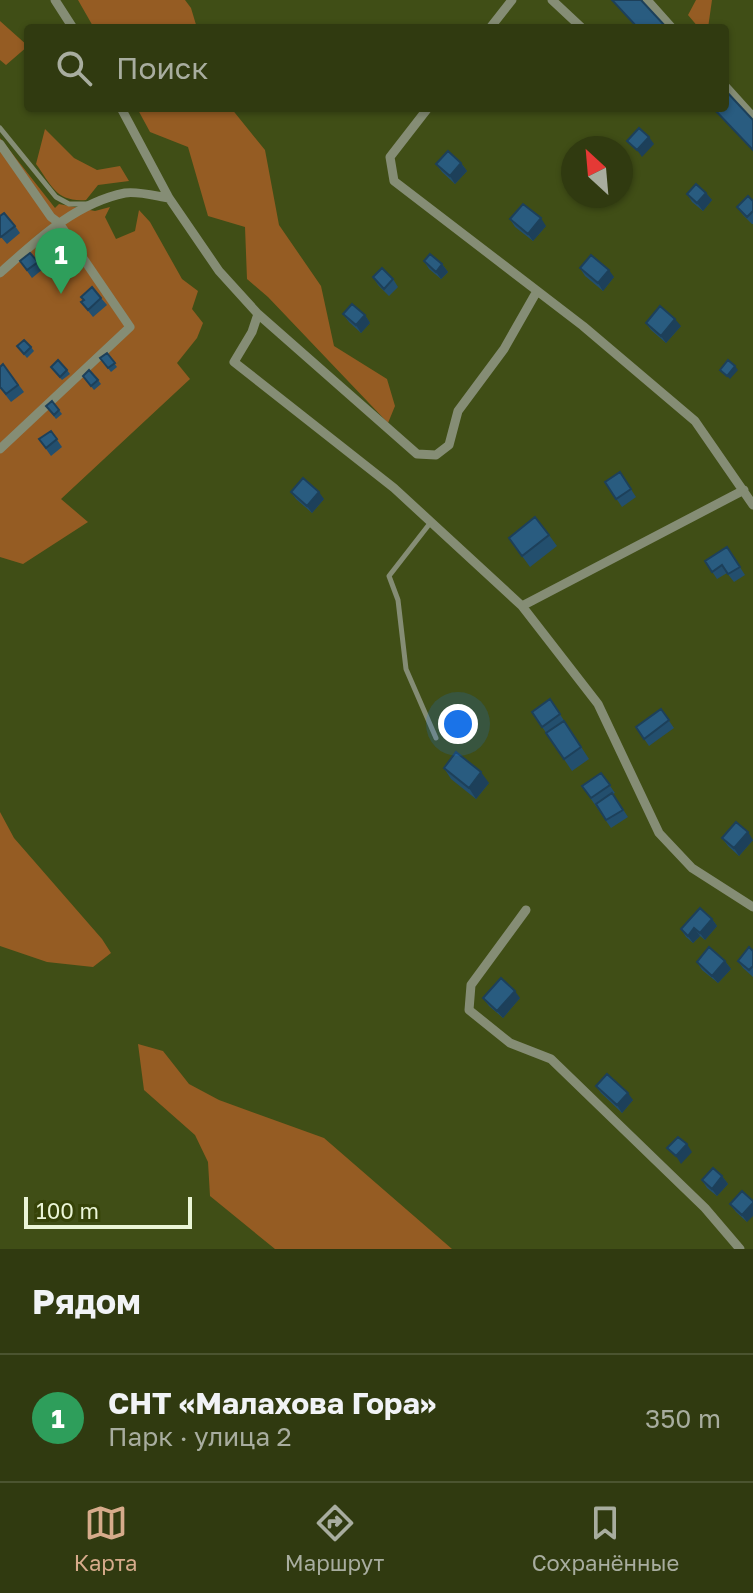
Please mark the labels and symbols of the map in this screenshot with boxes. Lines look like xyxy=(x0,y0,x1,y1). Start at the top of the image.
north arrow xyxy=(561,136,633,208)
pin: 1 xyxy=(35,228,87,294)
your location xyxy=(438,704,478,744)
scale bar xyxy=(24,1193,192,1229)

